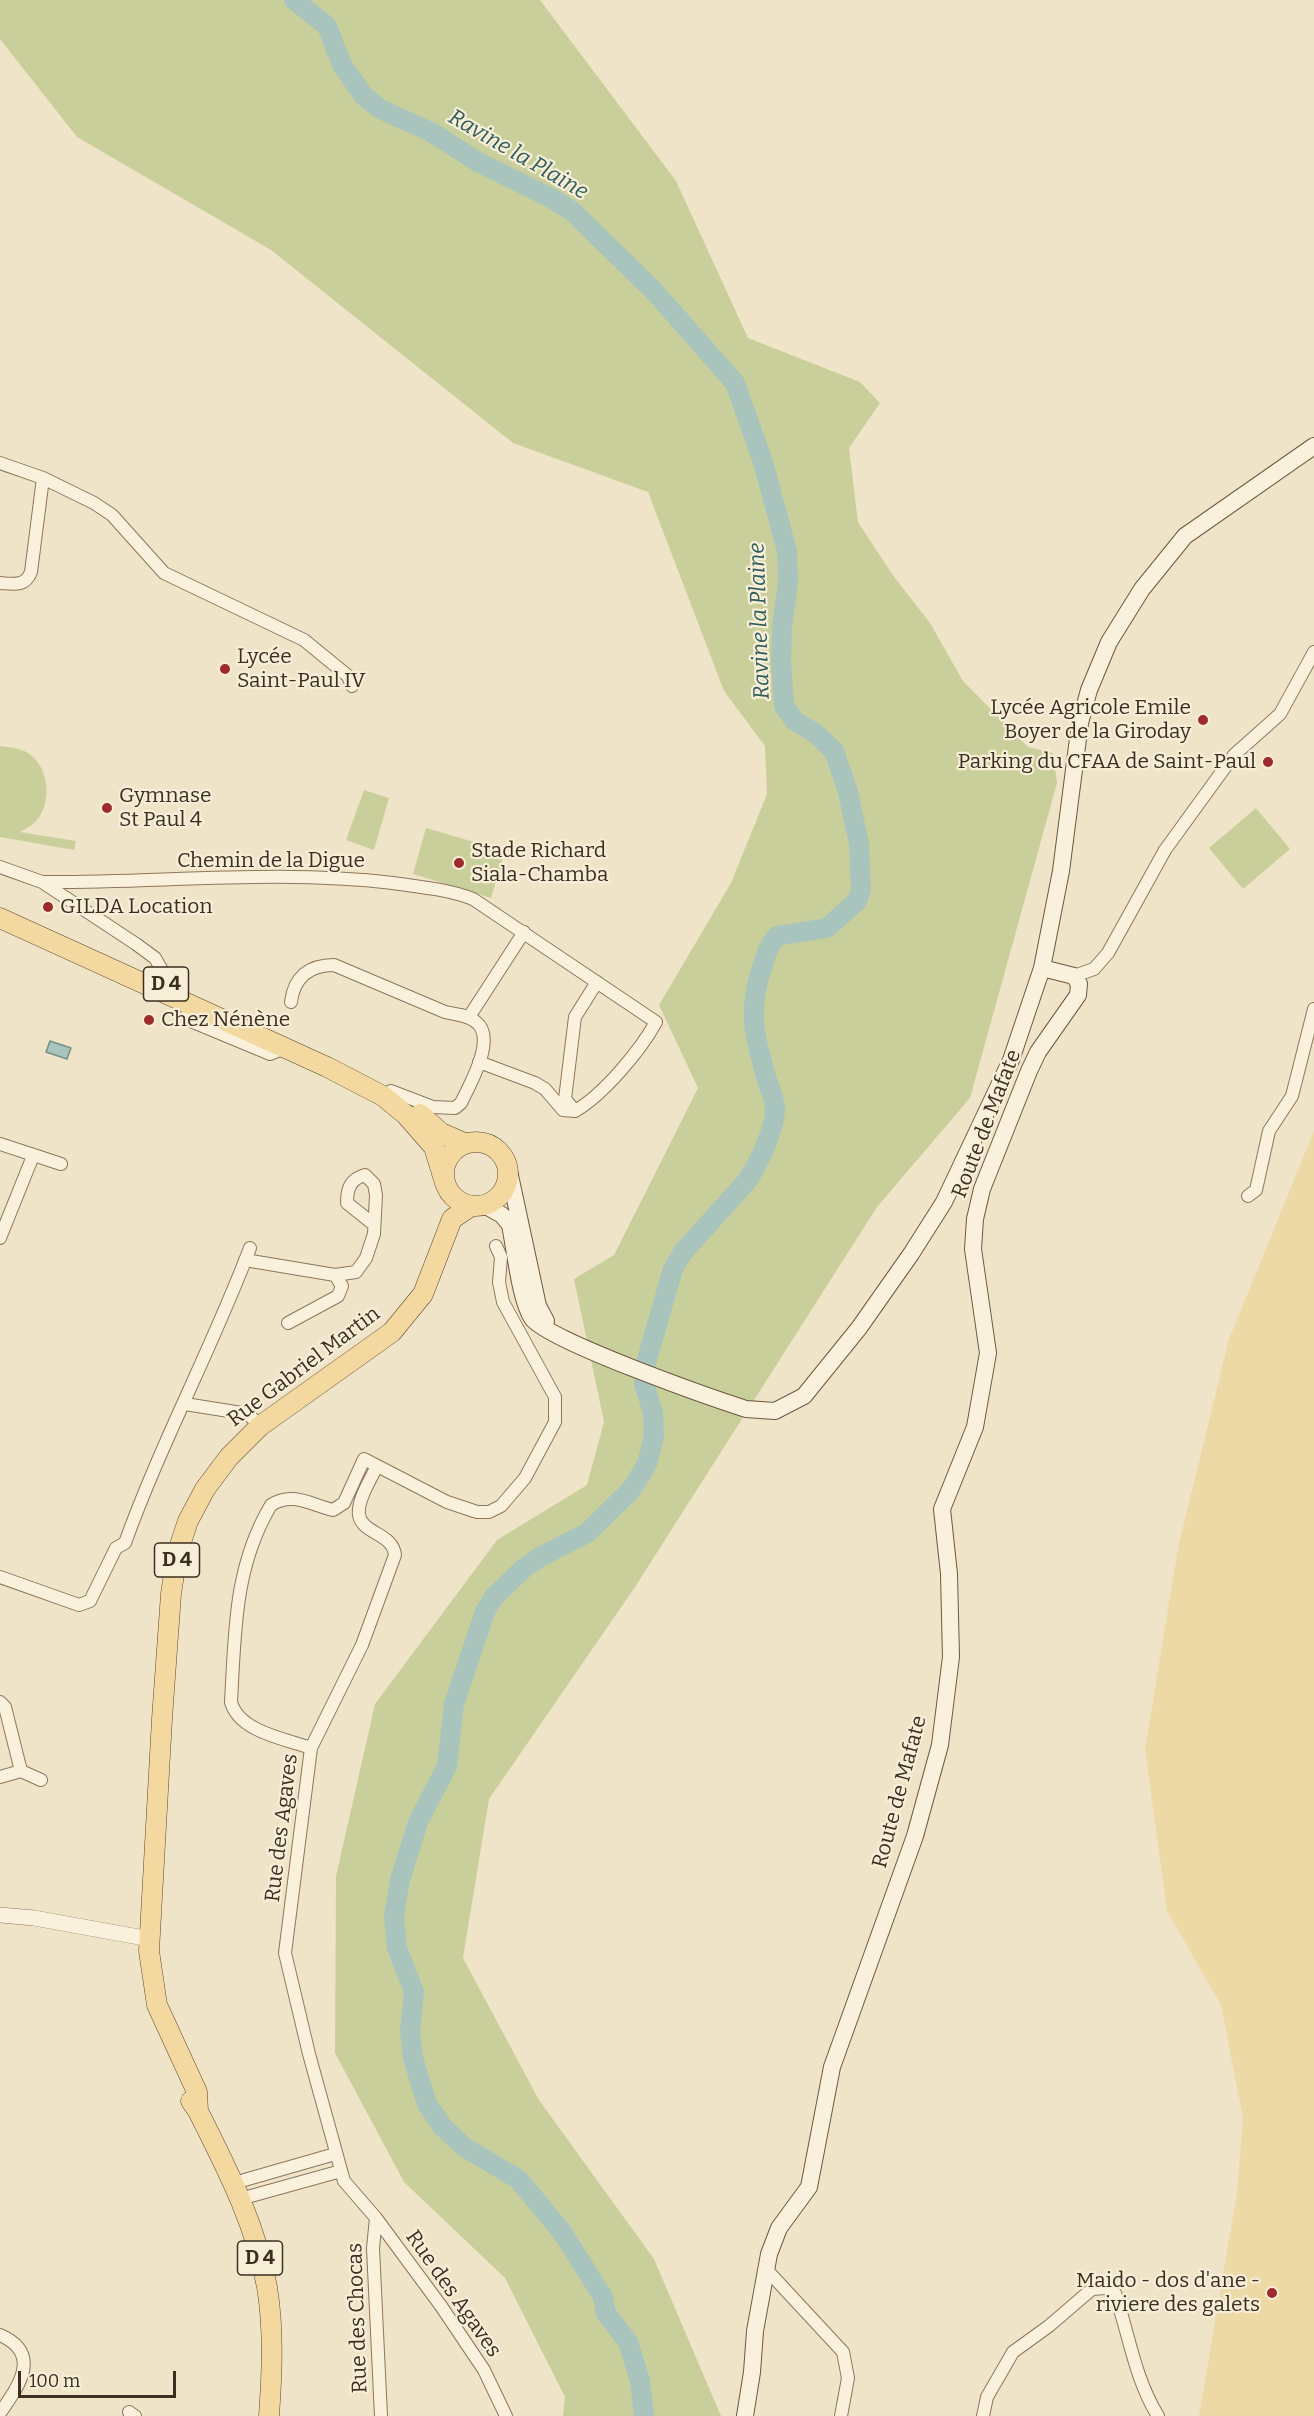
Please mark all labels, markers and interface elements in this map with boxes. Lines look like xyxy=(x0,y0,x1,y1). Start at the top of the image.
water label: Ravine la Plaine xyxy=(443,104,593,206)
water label: Ravine la Plaine xyxy=(744,542,776,700)
place label: Lycée Saint-Paul IV xyxy=(237,644,366,694)
marker: Lycée Saint-Paul IV xyxy=(218,662,232,676)
place label: Lycée Agricole Emile Boyer de la Giroday xyxy=(990,695,1191,745)
marker: Lycée Agricole Emile Boyer de la Giroday xyxy=(1196,713,1210,727)
place label: Parking du CFAA de Saint-Paul xyxy=(958,749,1256,775)
marker: Parking du CFAA de Saint-Paul xyxy=(1261,755,1275,769)
place label: Gymnase St Paul 4 xyxy=(119,783,211,833)
marker: Gymnase St Paul 4 xyxy=(100,801,114,815)
place label: Stade Richard Siala-Chamba xyxy=(471,838,608,888)
street label: Chemin de la Digue xyxy=(177,848,365,874)
marker: Stade Richard Siala-Chamba xyxy=(452,856,466,870)
place label: GILDA Location xyxy=(60,894,213,920)
marker: GILDA Location xyxy=(41,900,55,914)
road number: D 4 xyxy=(144,967,188,1001)
place label: Chez Nénène xyxy=(161,1007,290,1033)
marker: Chez Nénène xyxy=(142,1013,156,1027)
street label: Route de Mafate xyxy=(947,1046,1027,1202)
street label: Rue Gabriel Martin xyxy=(223,1301,385,1433)
road number: D 4 xyxy=(154,1543,200,1577)
street label: Route de Mafate xyxy=(868,1713,932,1871)
street label: Rue des Agaves xyxy=(260,1752,304,1904)
street label: Rue des Agaves xyxy=(400,2226,506,2362)
road number: D 4 xyxy=(238,2241,282,2275)
street label: Rue des Chocas xyxy=(343,2242,373,2394)
place label: Maido - dos d'ane - riviere des galets xyxy=(1076,2268,1260,2318)
marker: Maido - dos d'ane - riviere des galets xyxy=(1265,2286,1279,2300)
scale bar xyxy=(21,2359,178,2397)
text: 100 m xyxy=(29,2370,80,2392)

